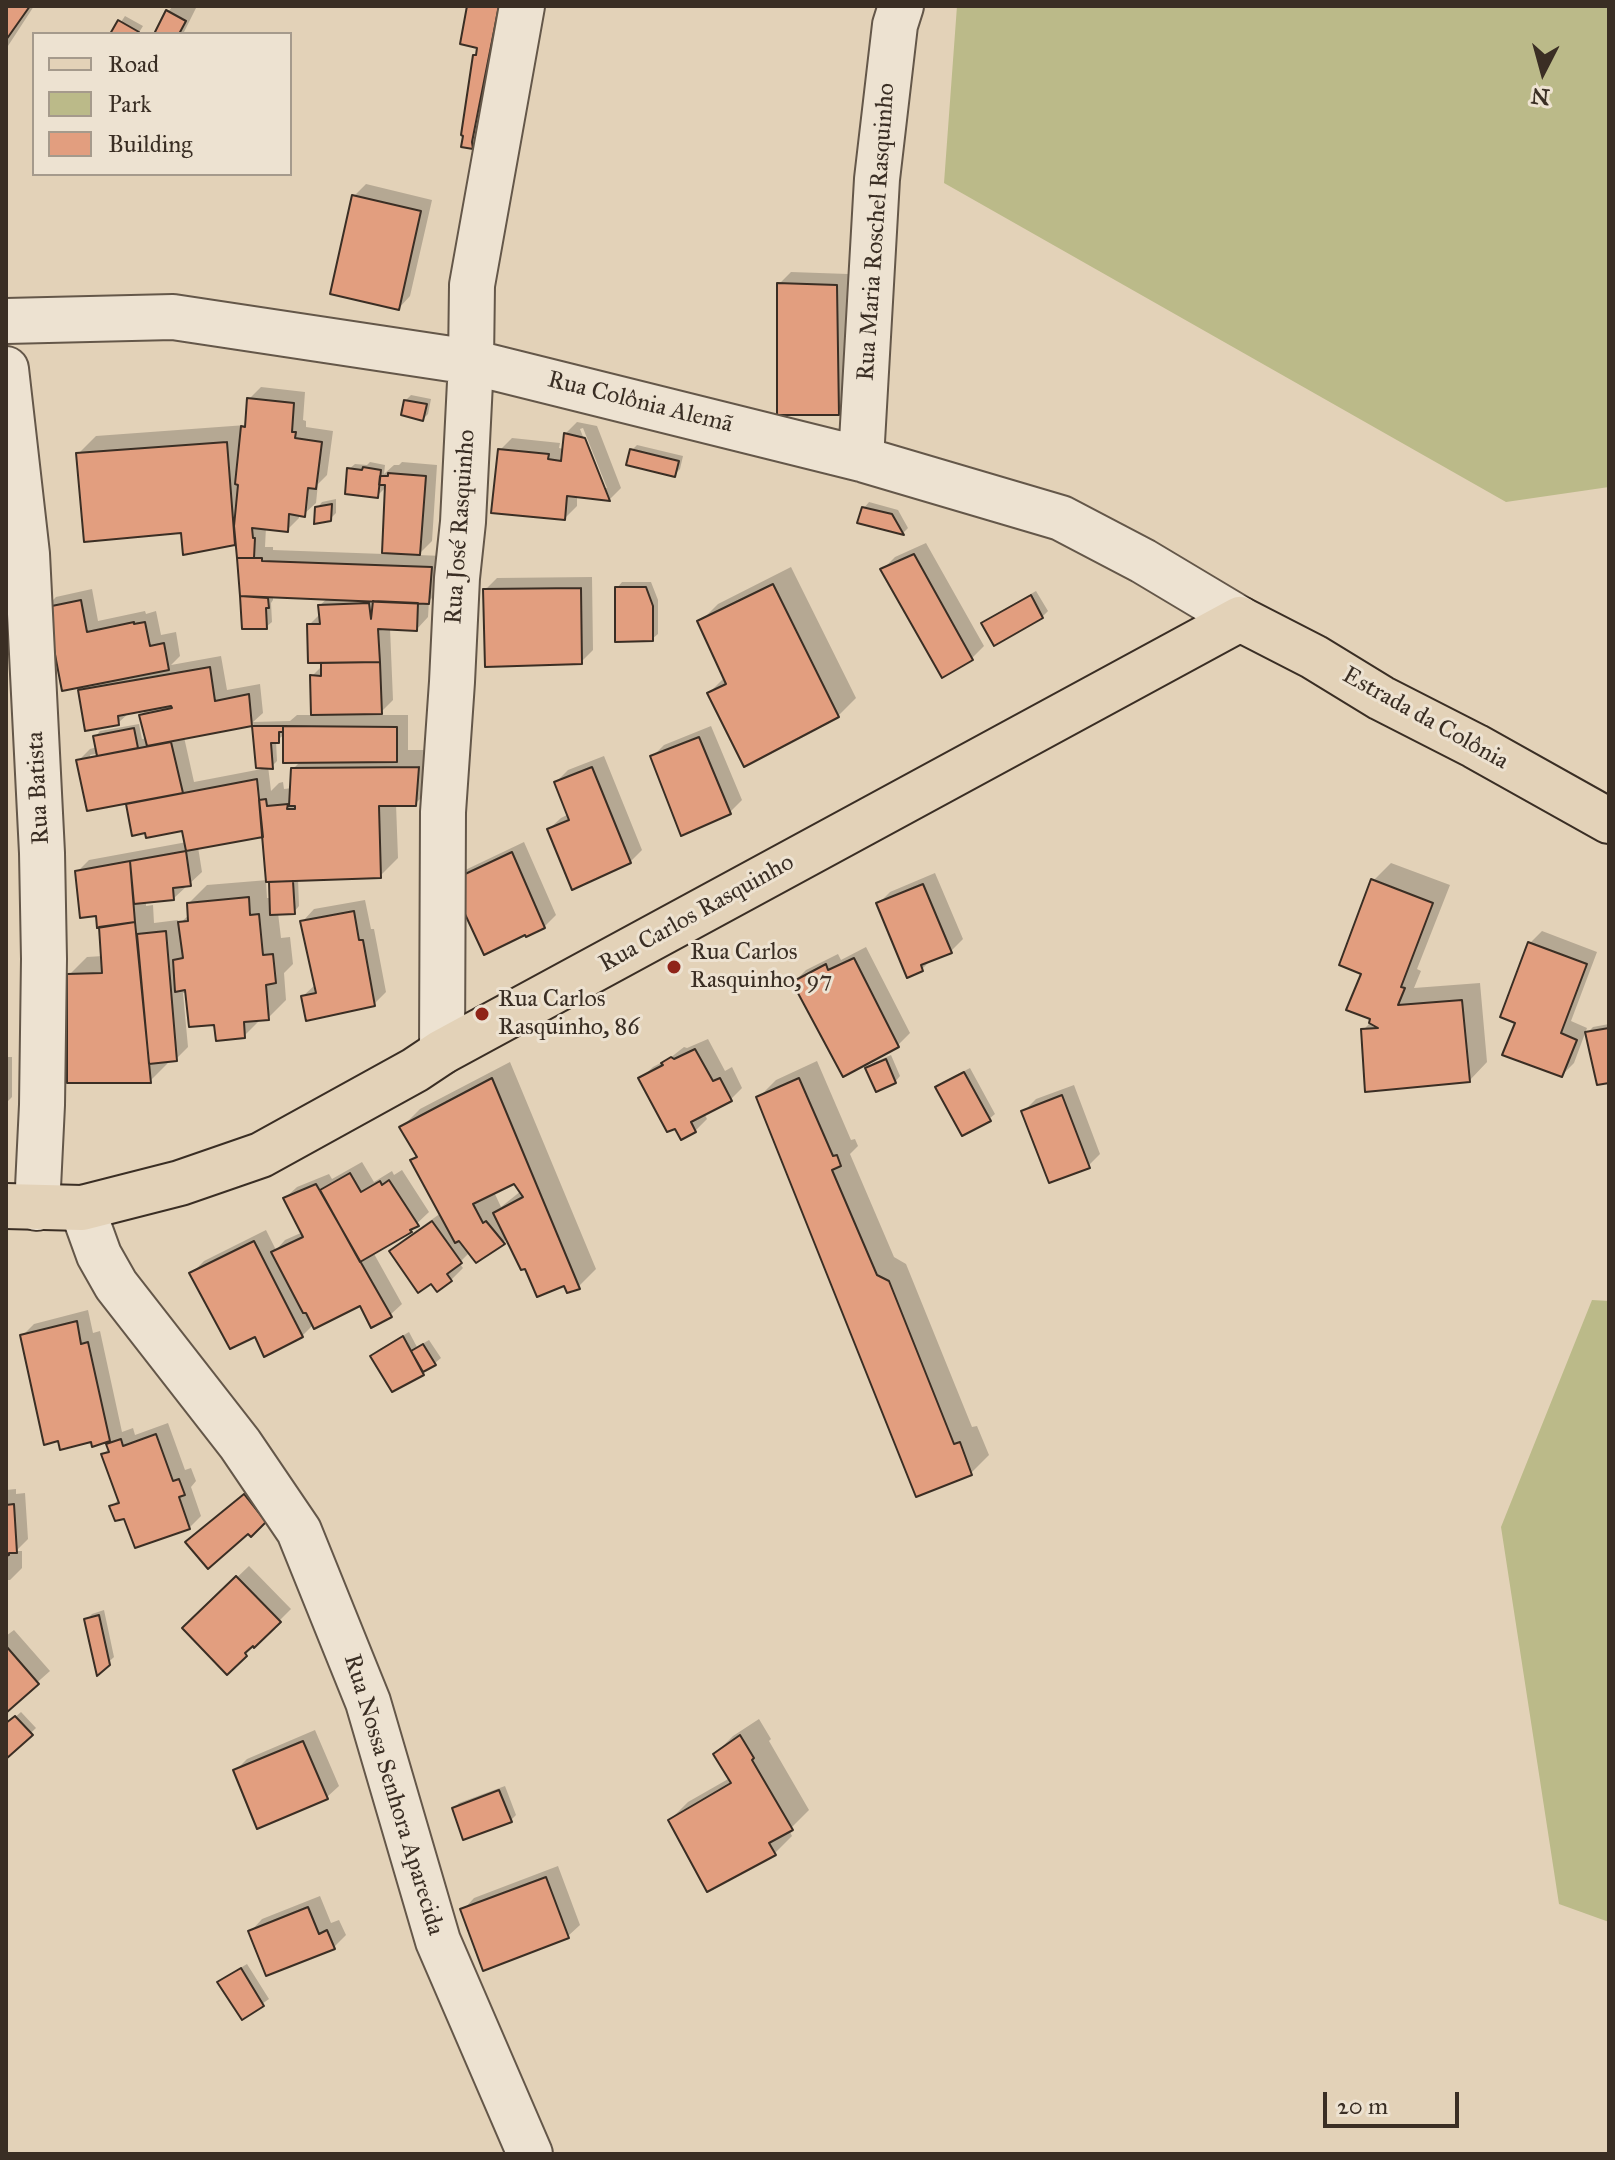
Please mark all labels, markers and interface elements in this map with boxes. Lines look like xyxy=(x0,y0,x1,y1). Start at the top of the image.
legend xyxy=(32,32,292,176)
north arrow xyxy=(1503,32,1583,112)
text: Road xyxy=(108,49,159,79)
street label: Rua Maria Roschel Rasquinho xyxy=(852,82,902,382)
text: N xyxy=(1530,82,1551,111)
text: Park xyxy=(108,89,151,119)
text: Building xyxy=(108,129,193,159)
street label: Rua Colônia Alemã xyxy=(544,366,736,440)
street label: Rua José Rasquinho xyxy=(440,429,482,625)
street label: Estrada da Colônia xyxy=(1337,662,1513,776)
street label: Rua Batista xyxy=(22,731,56,845)
street label: Rua Carlos Rasquinho xyxy=(595,849,799,979)
place label: Rua Carlos Rasquinho, 97 xyxy=(690,939,832,995)
marker: Rua Carlos Rasquinho, 97 xyxy=(665,958,683,976)
place label: Rua Carlos Rasquinho, 86 xyxy=(498,986,640,1042)
marker: Rua Carlos Rasquinho, 86 xyxy=(473,1005,491,1023)
street label: Rua Nossa Senhora Aparecida xyxy=(337,1651,449,1939)
scale bar xyxy=(1327,2076,1463,2126)
text: 20 m xyxy=(1337,2091,1388,2121)

